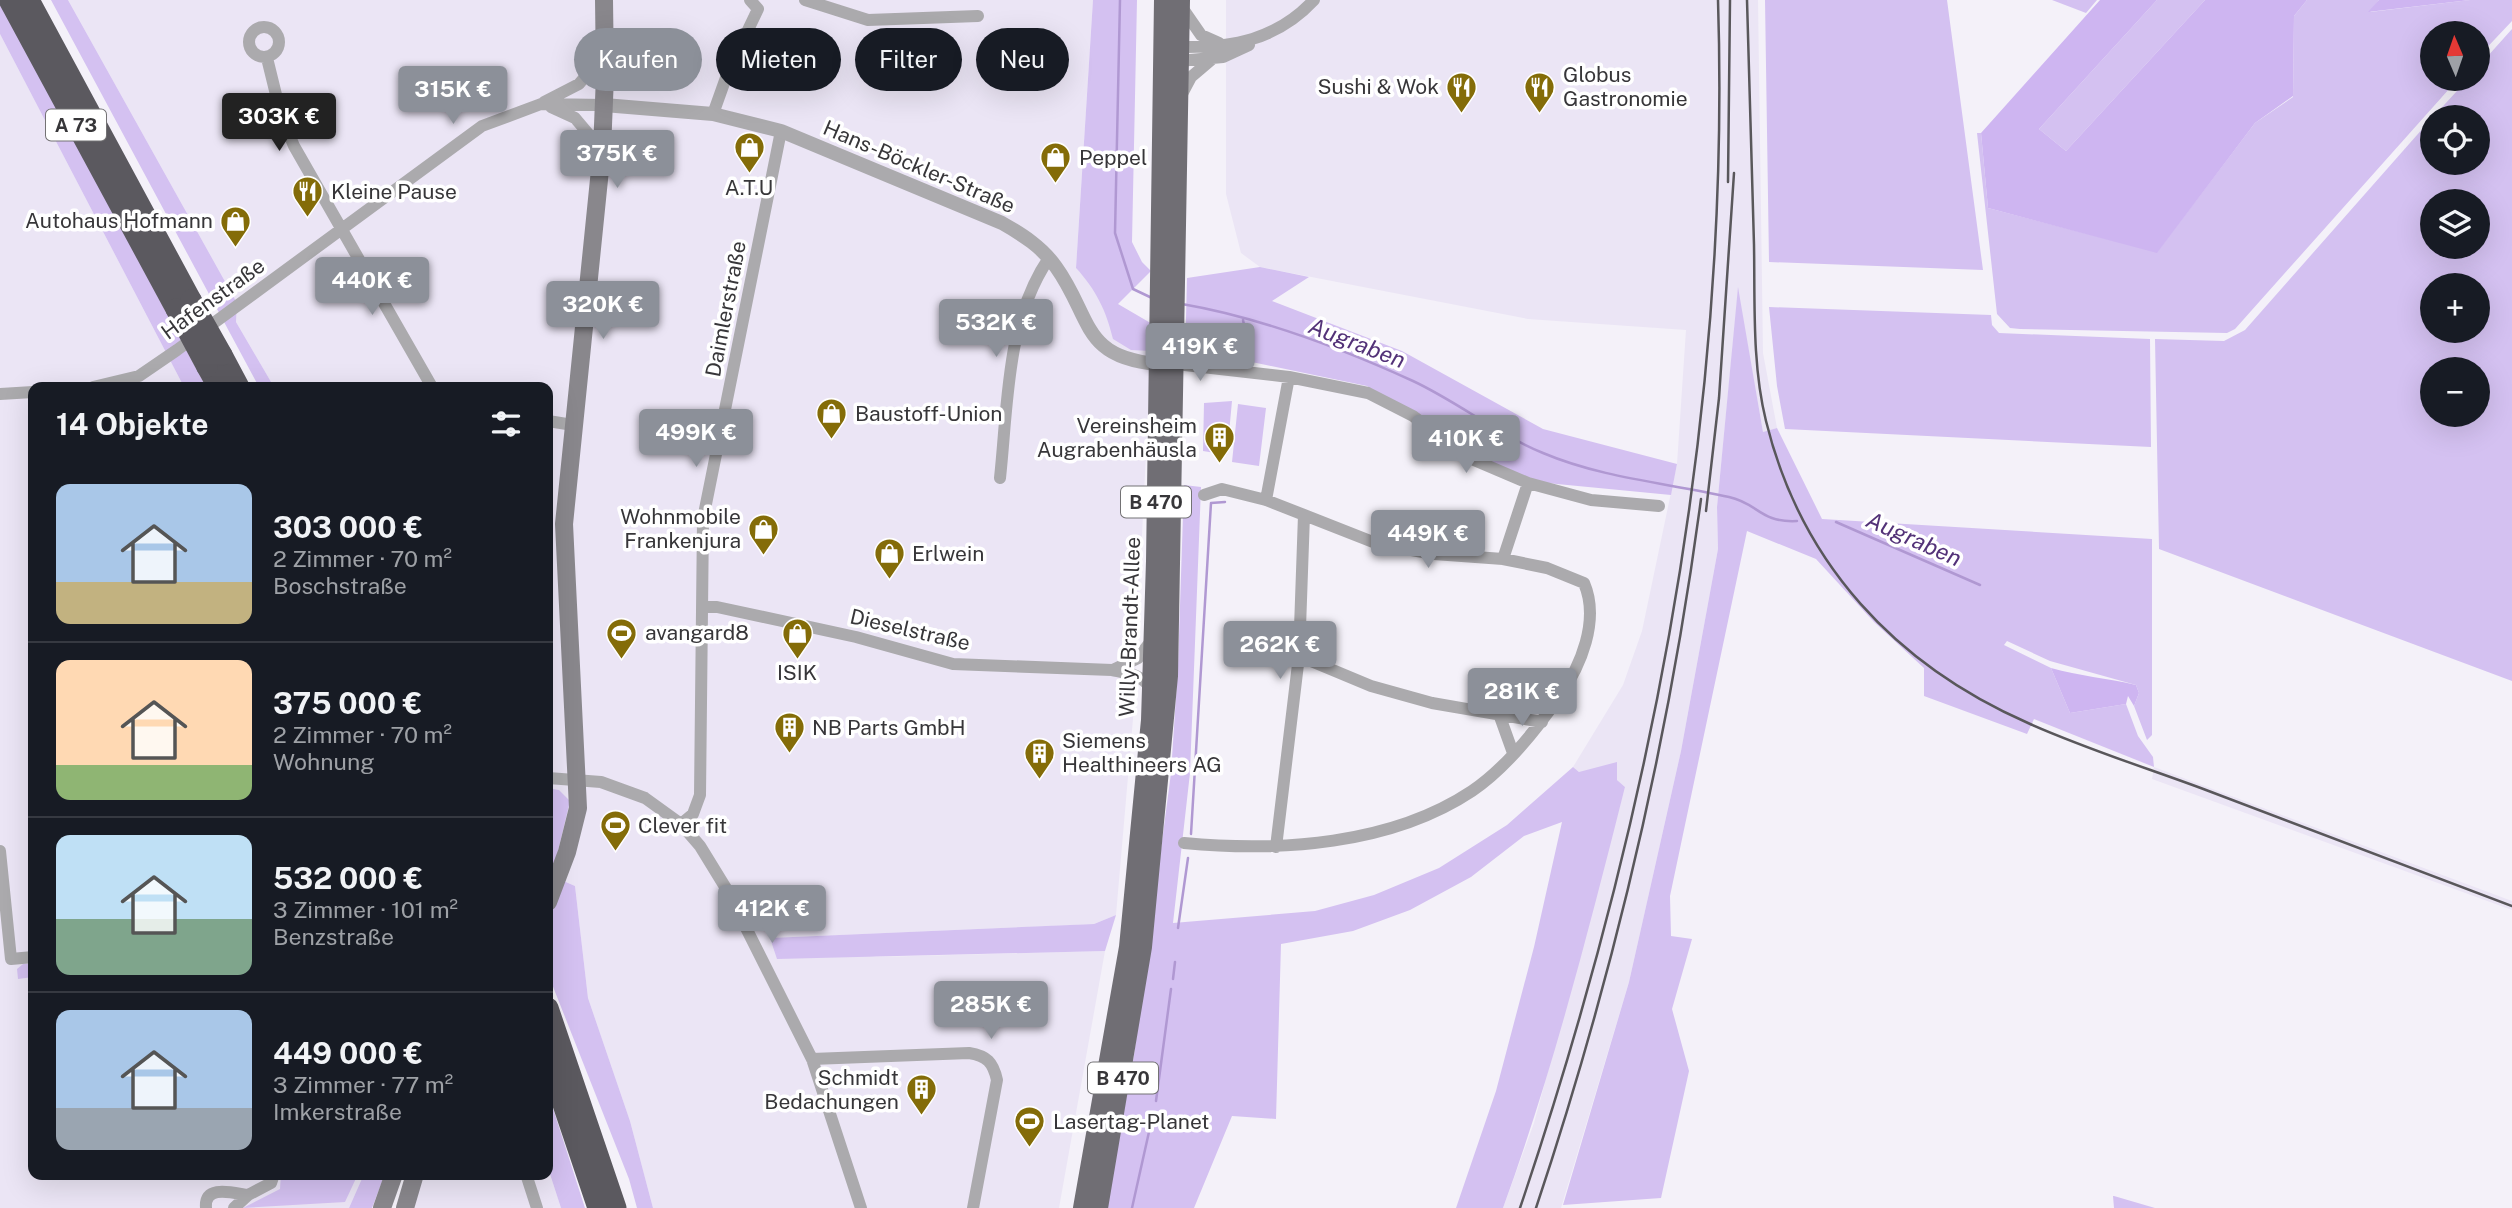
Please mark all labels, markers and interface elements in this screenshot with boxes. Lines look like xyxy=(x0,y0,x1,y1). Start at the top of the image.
north arrow xyxy=(2420,21,2490,91)
map controls xyxy=(2420,21,2490,427)
chip: Kaufen xyxy=(574,28,702,91)
chip: Mieten xyxy=(716,28,841,91)
chip: Filter xyxy=(855,28,962,91)
chip: Neu xyxy=(976,28,1069,91)
place label: Globus Gastronomie xyxy=(1563,62,1688,111)
pin: 315K € xyxy=(396,66,510,126)
restaurant icon: Sushi & Wok xyxy=(1445,70,1479,114)
restaurant icon: Globus Gastronomie xyxy=(1523,70,1557,114)
place label: Sushi & Wok xyxy=(1317,74,1439,99)
text: 315K € xyxy=(414,75,492,102)
pin: 303K € xyxy=(222,94,336,153)
text: 303K € xyxy=(238,102,320,129)
button: locate xyxy=(2420,105,2490,175)
road number: A 73 xyxy=(46,110,106,140)
street label: Hans-Böckler-Straße xyxy=(819,115,1019,218)
pin: 375K € xyxy=(560,130,674,190)
shop icon: A.T.U xyxy=(732,131,766,175)
text: 375K € xyxy=(576,139,658,166)
shop icon: Peppel xyxy=(1039,141,1073,185)
place label: Peppel xyxy=(1079,145,1147,170)
restaurant icon: Kleine Pause xyxy=(291,175,325,219)
place label: A.T.U xyxy=(725,175,773,200)
place label: Kleine Pause xyxy=(331,179,457,204)
button: layers xyxy=(2420,189,2490,259)
shop icon: Autohaus Hofmann xyxy=(219,204,253,248)
place label: Autohaus Hofmann xyxy=(25,208,213,233)
street label: Daimlerstraße xyxy=(700,239,751,379)
street label: Hafenstraße xyxy=(156,253,269,344)
pin: 440K € xyxy=(315,258,429,317)
text: 440K € xyxy=(331,266,413,293)
button: + xyxy=(2420,273,2490,343)
pin: 320K € xyxy=(546,282,660,341)
text: 320K € xyxy=(562,290,644,317)
pin: 532K € xyxy=(939,300,1053,359)
text: 532K € xyxy=(955,308,1037,335)
water label: Augraben xyxy=(1305,312,1409,373)
pin: 419K € xyxy=(1143,324,1257,383)
text: 419K € xyxy=(1162,332,1238,359)
button: − xyxy=(2420,357,2490,427)
shop icon: Baustoff-Union xyxy=(815,397,849,441)
place label: Baustoff-Union xyxy=(855,401,1002,426)
icon: filters xyxy=(487,405,525,443)
text: 14 Objekte xyxy=(56,406,209,442)
pin: 499K € xyxy=(639,410,753,469)
place label: Vereinsheim Augrabenhäusla xyxy=(1037,413,1197,462)
pin: 410K € xyxy=(1409,416,1523,475)
text: 499K € xyxy=(655,418,737,445)
building icon: Vereinsheim Augrabenhäusla xyxy=(1203,421,1237,465)
text: 410K € xyxy=(1428,424,1504,451)
road number: B 470 xyxy=(1121,486,1191,517)
place label: Wohnmobile Frankenjura xyxy=(620,504,741,553)
water label: Augraben xyxy=(1862,506,1966,571)
text: 303 000 € xyxy=(273,509,423,545)
pin: 449K € xyxy=(1371,510,1485,570)
icon: home xyxy=(112,512,196,596)
shop icon: Wohnmobile Frankenjura xyxy=(747,512,781,556)
text: 449K € xyxy=(1387,519,1469,546)
street label: Willy-Brandt-Allee xyxy=(1114,536,1145,717)
shop icon: Erlwein xyxy=(872,537,906,581)
place label: Erlwein xyxy=(912,541,984,566)
text: 2 Zimmer · 70 m² xyxy=(273,545,452,572)
text: Boschstraße xyxy=(273,572,407,599)
street label: Dieselstraße xyxy=(848,604,973,655)
sports icon: avangard8 xyxy=(605,616,639,660)
shop icon: ISIK xyxy=(780,616,814,660)
place label: avangard8 xyxy=(645,620,749,645)
pin: 262K € xyxy=(1223,622,1337,681)
text: 262K € xyxy=(1239,630,1321,657)
place label: ISIK xyxy=(777,660,817,685)
pin: 281K € xyxy=(1465,668,1579,728)
text: 281K € xyxy=(1484,677,1560,704)
text: 375 000 € xyxy=(273,685,422,721)
icon: home xyxy=(112,688,196,772)
building icon: NB Parts GmbH xyxy=(772,711,806,755)
place label: NB Parts GmbH xyxy=(812,715,966,740)
text: 2 Zimmer · 70 m² xyxy=(273,721,452,748)
place label: Siemens Healthineers AG xyxy=(1062,728,1222,777)
building icon: Siemens Healthineers AG xyxy=(1022,736,1056,780)
text: Wohnung xyxy=(273,748,375,775)
sports icon: Clever fit xyxy=(598,809,632,853)
place label: Clever fit xyxy=(638,813,727,838)
text: 532 000 € xyxy=(273,860,423,896)
icon: home xyxy=(112,863,196,947)
pin: 412K € xyxy=(715,886,829,945)
text: 412K € xyxy=(734,894,810,921)
text: 3 Zimmer · 101 m² xyxy=(273,896,458,923)
text: Benzstraße xyxy=(273,923,394,950)
pin: 285K € xyxy=(934,982,1048,1041)
text: 285K € xyxy=(950,990,1032,1017)
text: 449 000 € xyxy=(273,1035,423,1071)
icon: home xyxy=(112,1038,196,1122)
road number: B 470 xyxy=(1088,1062,1158,1094)
place label: Schmidt Bedachungen xyxy=(764,1065,899,1114)
text: 3 Zimmer · 77 m² xyxy=(273,1071,453,1098)
building icon: Schmidt Bedachungen xyxy=(905,1073,939,1117)
text: Imkerstraße xyxy=(273,1098,402,1125)
sports icon: Lasertag-Planet xyxy=(1013,1105,1047,1149)
place label: Lasertag-Planet xyxy=(1053,1109,1210,1134)

